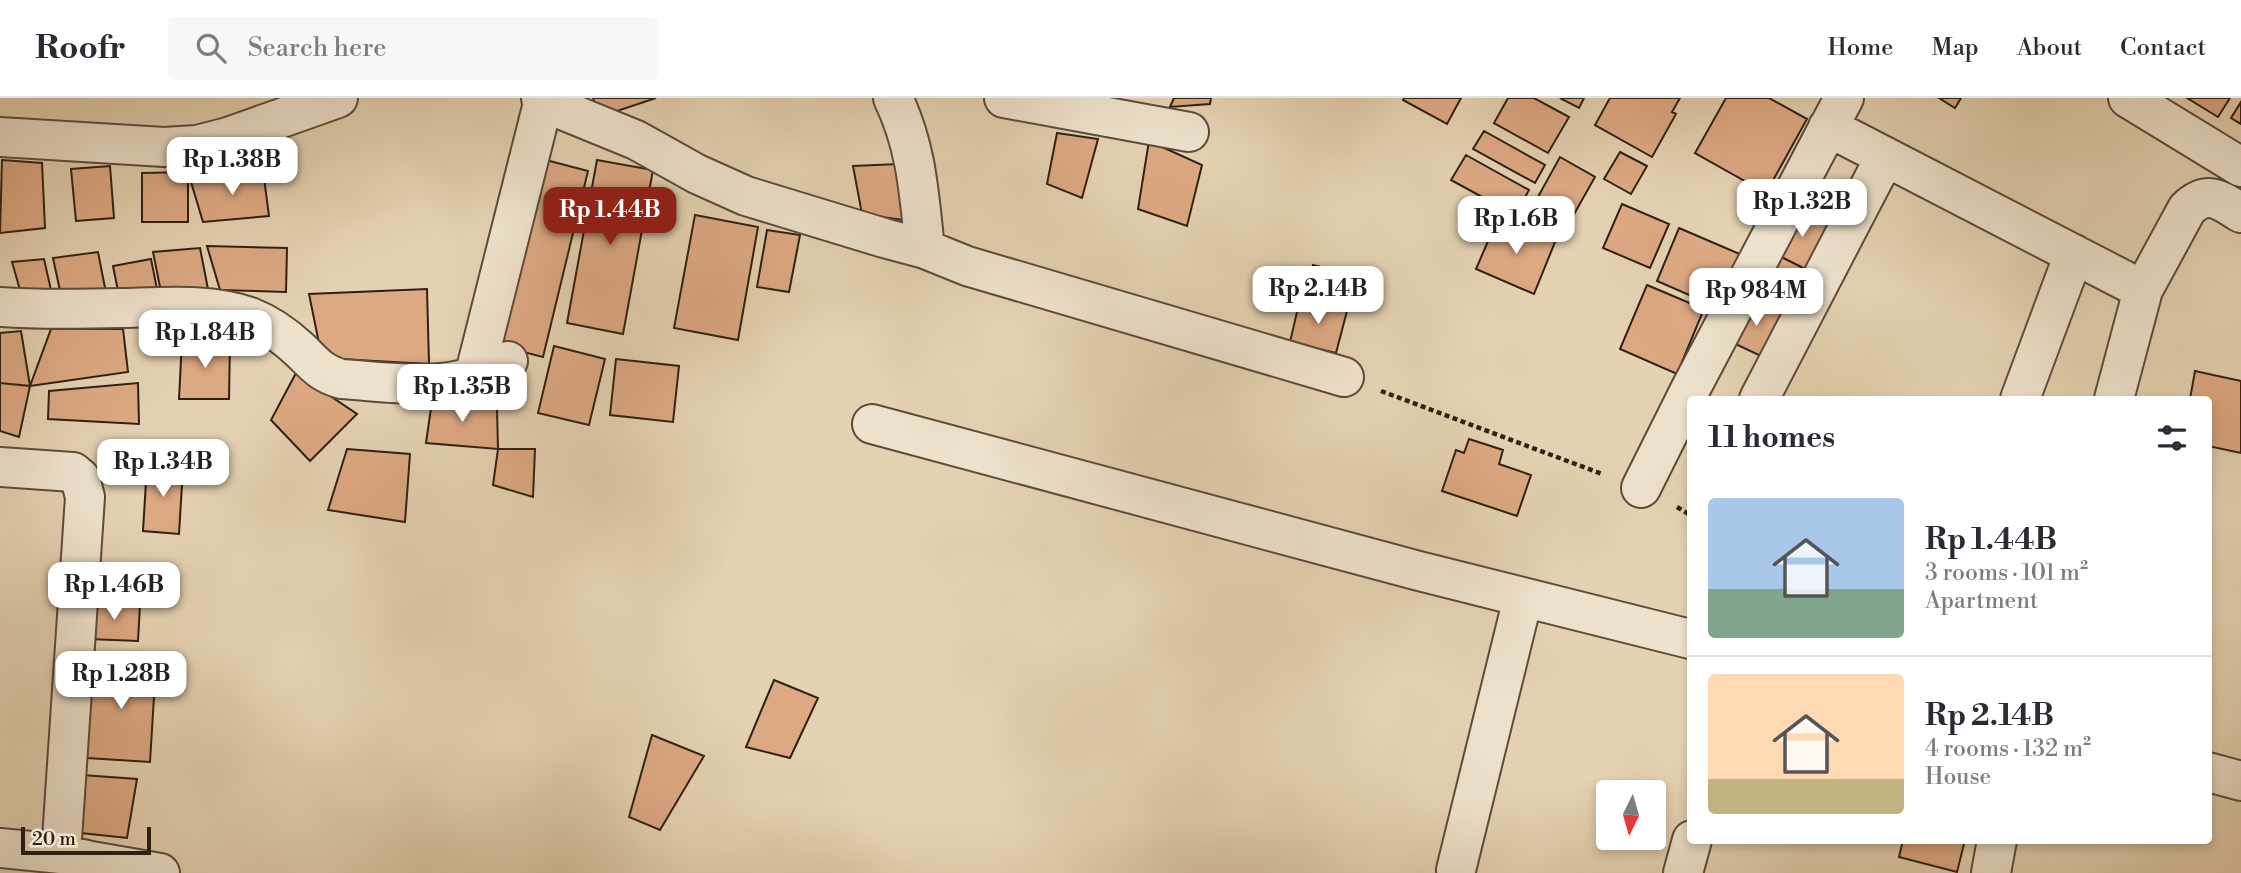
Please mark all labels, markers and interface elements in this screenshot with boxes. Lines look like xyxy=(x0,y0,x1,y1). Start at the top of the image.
search box xyxy=(168,17,658,80)
text: Roofr xyxy=(35,28,126,69)
icon: search xyxy=(192,29,230,67)
text: Search here xyxy=(248,32,386,64)
text: Home xyxy=(1828,33,1893,63)
text: Map xyxy=(1931,33,1979,63)
text: About xyxy=(2017,33,2082,63)
text: Contact xyxy=(2120,33,2206,63)
pin: Rp 1.38B xyxy=(160,138,304,197)
text: Rp 1.38B xyxy=(183,146,281,174)
pin: Rp 1.32B xyxy=(1730,180,1874,239)
pin: Rp 1.44B xyxy=(538,188,682,247)
text: Rp 1.32B xyxy=(1753,188,1851,216)
text: Rp 1.44B xyxy=(559,196,661,224)
pin: Rp 1.6B xyxy=(1451,197,1581,256)
text: Rp 1.6B xyxy=(1474,205,1558,233)
pin: Rp 2.14B xyxy=(1246,266,1390,326)
pin: Rp 984M xyxy=(1691,268,1821,328)
text: Rp 2.14B xyxy=(1269,275,1367,303)
text: Rp 984M xyxy=(1705,277,1807,305)
pin: Rp 1.84B xyxy=(133,310,277,370)
text: Rp 1.84B xyxy=(155,319,255,347)
pin: Rp 1.35B xyxy=(390,364,534,424)
text: Rp 1.35B xyxy=(413,373,511,401)
text: 11 homes xyxy=(1708,419,1835,457)
icon: filters xyxy=(2153,419,2191,457)
pin: Rp 1.34B xyxy=(91,440,235,499)
text: Rp 1.34B xyxy=(113,448,213,476)
text: Rp 1.44B xyxy=(1925,521,2057,559)
icon: home xyxy=(1764,526,1848,610)
text: 3 rooms · 101 m² xyxy=(1925,559,2088,587)
pin: Rp 1.46B xyxy=(42,562,186,622)
text: Rp 1.46B xyxy=(64,571,164,599)
text: Apartment xyxy=(1925,587,2038,615)
pin: Rp 1.28B xyxy=(49,652,193,711)
text: Rp 1.28B xyxy=(71,660,171,688)
text: Rp 2.14B xyxy=(1925,697,2054,735)
icon: home xyxy=(1764,702,1848,786)
text: 4 rooms · 132 m² xyxy=(1925,735,2091,763)
text: House xyxy=(1925,763,1991,791)
north arrow xyxy=(1596,780,1666,850)
map controls xyxy=(1596,780,1666,850)
scale bar xyxy=(21,824,150,856)
text: 20 m xyxy=(32,827,76,851)

